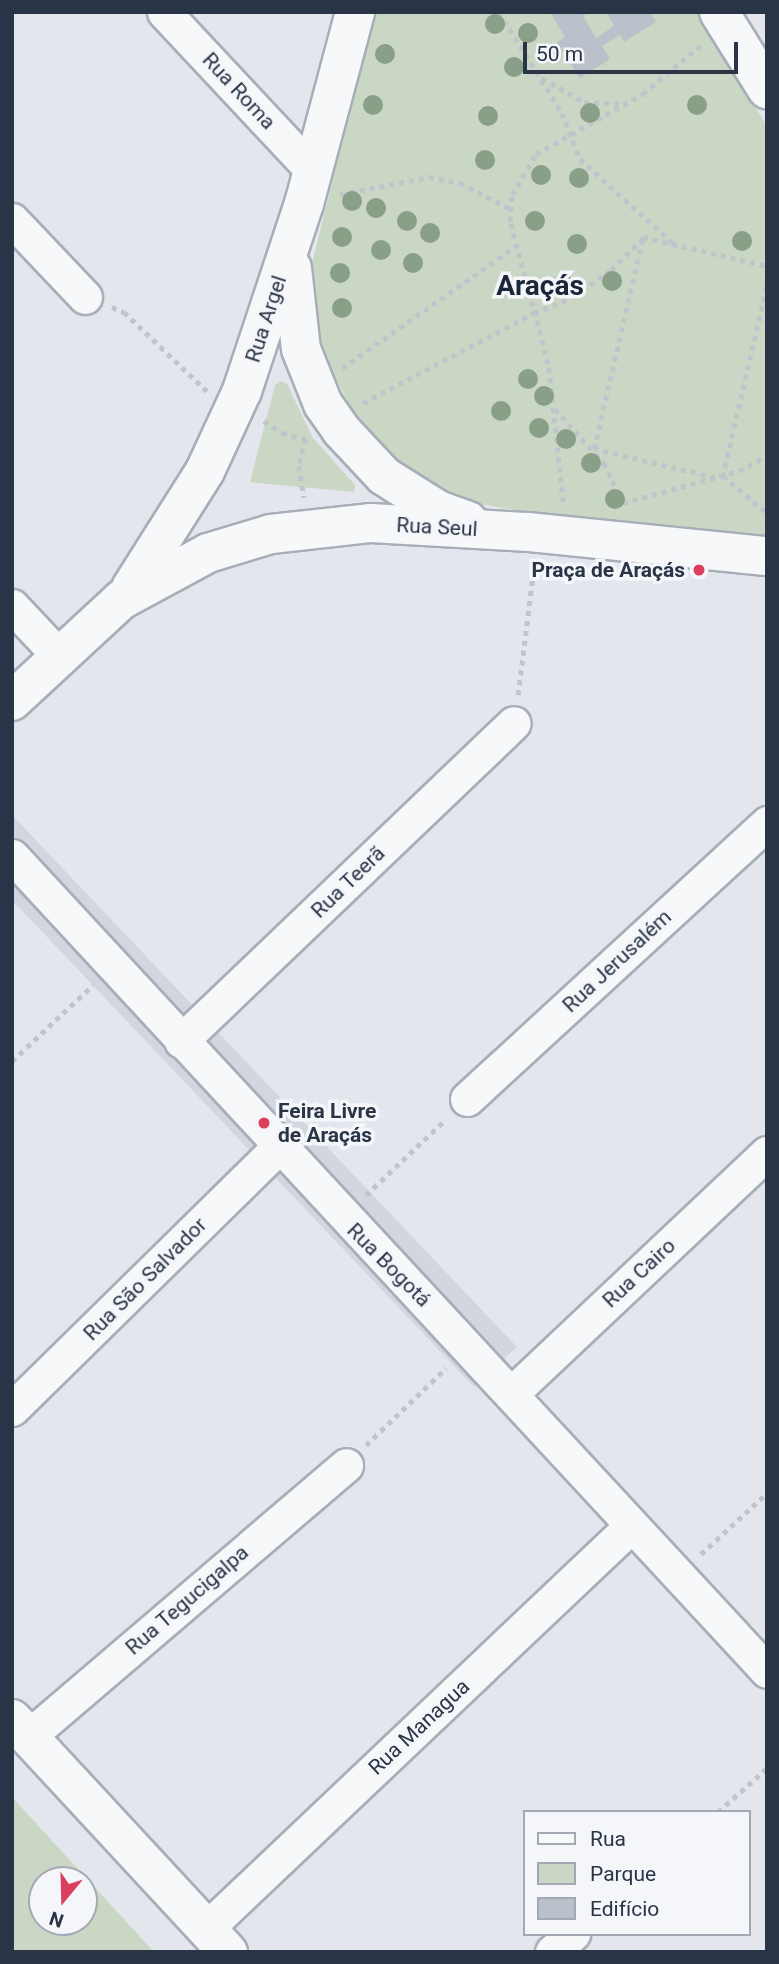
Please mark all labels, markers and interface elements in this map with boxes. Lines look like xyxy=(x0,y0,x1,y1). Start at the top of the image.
scale bar xyxy=(527,28,742,72)
text: 50 m xyxy=(536,42,583,66)
street label: Rua Roma xyxy=(197,47,281,135)
district label: Araçás xyxy=(496,269,584,303)
street label: Rua Argel xyxy=(240,272,292,366)
street label: Rua Seul xyxy=(396,512,478,542)
place label: Praça de Araçás xyxy=(531,557,685,583)
marker: Praça de Araçás xyxy=(691,562,707,578)
street label: Rua Teerã xyxy=(306,841,390,923)
street label: Rua Jerusalém xyxy=(557,904,677,1018)
place label: Feira Livre de Araçás xyxy=(278,1098,376,1148)
marker: Feira Livre de Araçás xyxy=(256,1115,272,1131)
street label: Rua São Salvador xyxy=(78,1212,212,1346)
street label: Rua Bogotá xyxy=(342,1218,436,1312)
street label: Rua Cairo xyxy=(597,1233,681,1313)
street label: Rua Tegucigalpa xyxy=(120,1540,254,1660)
street label: Rua Managua xyxy=(363,1674,475,1780)
legend xyxy=(524,1810,751,1936)
text: Rua xyxy=(590,1827,626,1851)
text: Parque xyxy=(590,1862,656,1886)
north arrow xyxy=(28,1866,98,1936)
text: Edifício xyxy=(590,1897,659,1921)
text: N xyxy=(47,1906,67,1932)

